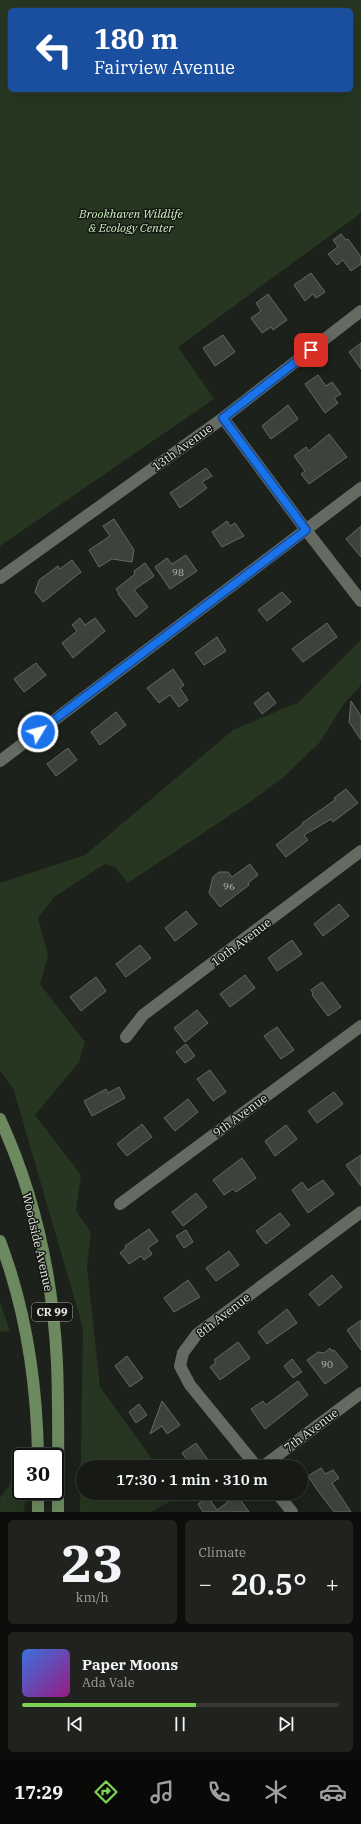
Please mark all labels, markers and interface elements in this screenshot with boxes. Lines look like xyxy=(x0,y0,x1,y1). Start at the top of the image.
text: 180 m xyxy=(94,20,178,57)
icon: left xyxy=(28,24,80,76)
text: Fairview Avenue xyxy=(94,56,235,79)
park label: Brookhaven Wildlife & Ecology Center xyxy=(78,206,184,235)
pin xyxy=(294,333,328,367)
icon: arrive xyxy=(300,339,322,361)
street label: 13th Avenue xyxy=(149,420,215,474)
house number: 98 xyxy=(172,566,184,579)
position arrow xyxy=(17,711,59,753)
house number: 96 xyxy=(223,880,235,893)
street label: 10th Avenue xyxy=(208,915,274,969)
street label: 9th Avenue xyxy=(210,1090,270,1140)
street label: Woodside Avenue xyxy=(19,1191,57,1293)
street label: 8th Avenue xyxy=(193,1289,253,1341)
road number: CR 99 xyxy=(32,1303,72,1321)
house number: 90 xyxy=(321,1358,333,1371)
street label: 7th Avenue xyxy=(281,1405,341,1455)
speed limit sign: 30 xyxy=(12,1448,64,1500)
text: 17:30 · 1 min · 310 m xyxy=(116,1470,268,1489)
text: 23 xyxy=(61,1529,123,1596)
text: Climate xyxy=(199,1544,246,1561)
text: 20.5° xyxy=(231,1564,307,1603)
text: − xyxy=(199,1569,212,1598)
text: + xyxy=(326,1569,339,1598)
text: km/h xyxy=(76,1589,109,1606)
text: Paper Moons xyxy=(82,1655,178,1674)
text: Ada Vale xyxy=(82,1674,135,1691)
icon: previous xyxy=(64,1713,86,1735)
icon: pause xyxy=(169,1713,191,1735)
icon: next xyxy=(275,1713,297,1735)
icon: directions xyxy=(92,1778,120,1806)
icon: music xyxy=(148,1778,176,1806)
icon: phone xyxy=(205,1778,233,1806)
icon: climate xyxy=(262,1778,290,1806)
icon: car xyxy=(319,1778,347,1806)
text: 17:29 xyxy=(14,1781,63,1804)

